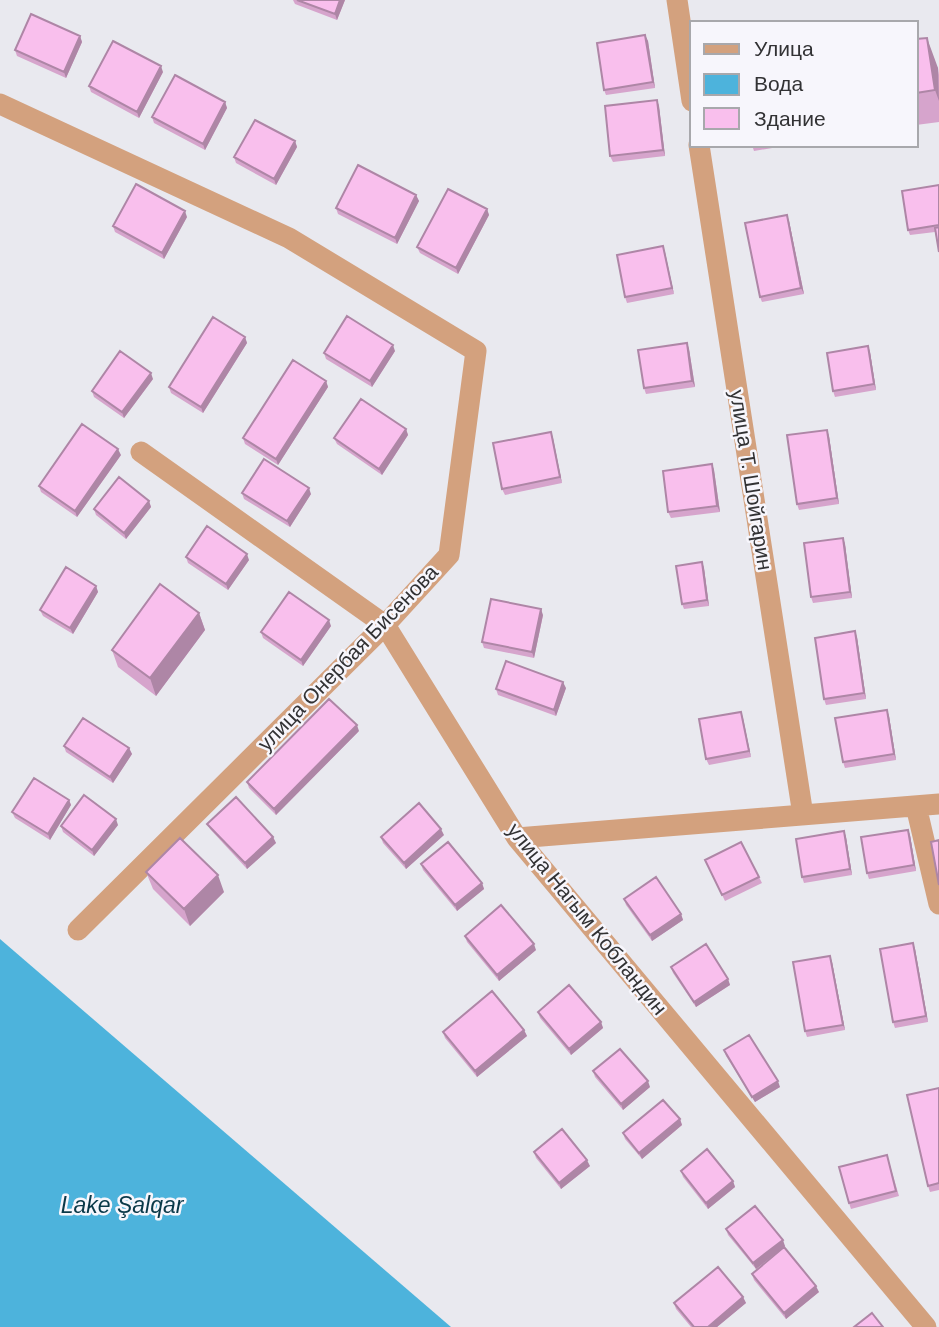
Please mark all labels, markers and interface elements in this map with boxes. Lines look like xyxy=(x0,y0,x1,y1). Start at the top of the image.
legend xyxy=(690,21,918,147)
text: Улица xyxy=(754,37,814,60)
text: Вода xyxy=(754,72,803,95)
text: Здание xyxy=(754,107,826,130)
street label: улица Т. Шойгарин xyxy=(726,388,777,572)
street label: улица Онербая Бисенова xyxy=(253,560,443,755)
street label: улица Нагым Кобландин xyxy=(503,818,672,1019)
water label: Lake Şalqar xyxy=(61,1192,185,1218)

